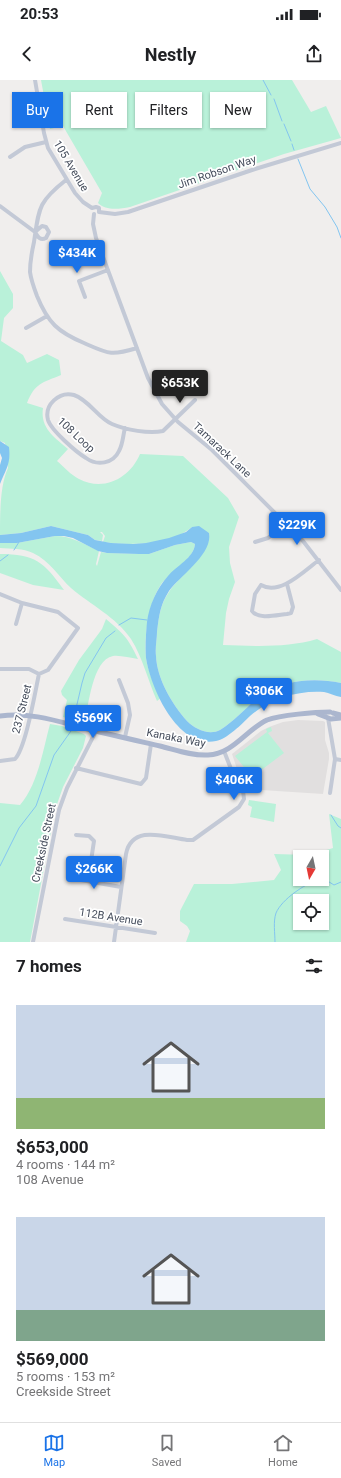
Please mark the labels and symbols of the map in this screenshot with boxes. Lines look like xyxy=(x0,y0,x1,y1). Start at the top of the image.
street label: 105 Avenue xyxy=(51,138,91,194)
street label: Jim Robson Way xyxy=(176,152,259,191)
pin: $434K xyxy=(49,240,105,274)
pin: $653K xyxy=(152,370,208,404)
street label: 108 Loop xyxy=(55,415,97,455)
street label: Tamarack Lane xyxy=(190,420,254,480)
pin: $229K xyxy=(269,512,325,546)
pin: $306K xyxy=(236,678,292,712)
street label: 237 Street xyxy=(10,683,34,735)
pin: $569K xyxy=(65,705,121,739)
street label: Kanaka Way xyxy=(145,726,207,750)
pin: $406K xyxy=(206,767,262,801)
street label: Creekside Street xyxy=(29,802,59,884)
north arrow xyxy=(293,850,329,886)
pin: $266K xyxy=(66,856,122,890)
street label: 112B Avenue xyxy=(78,906,144,928)

